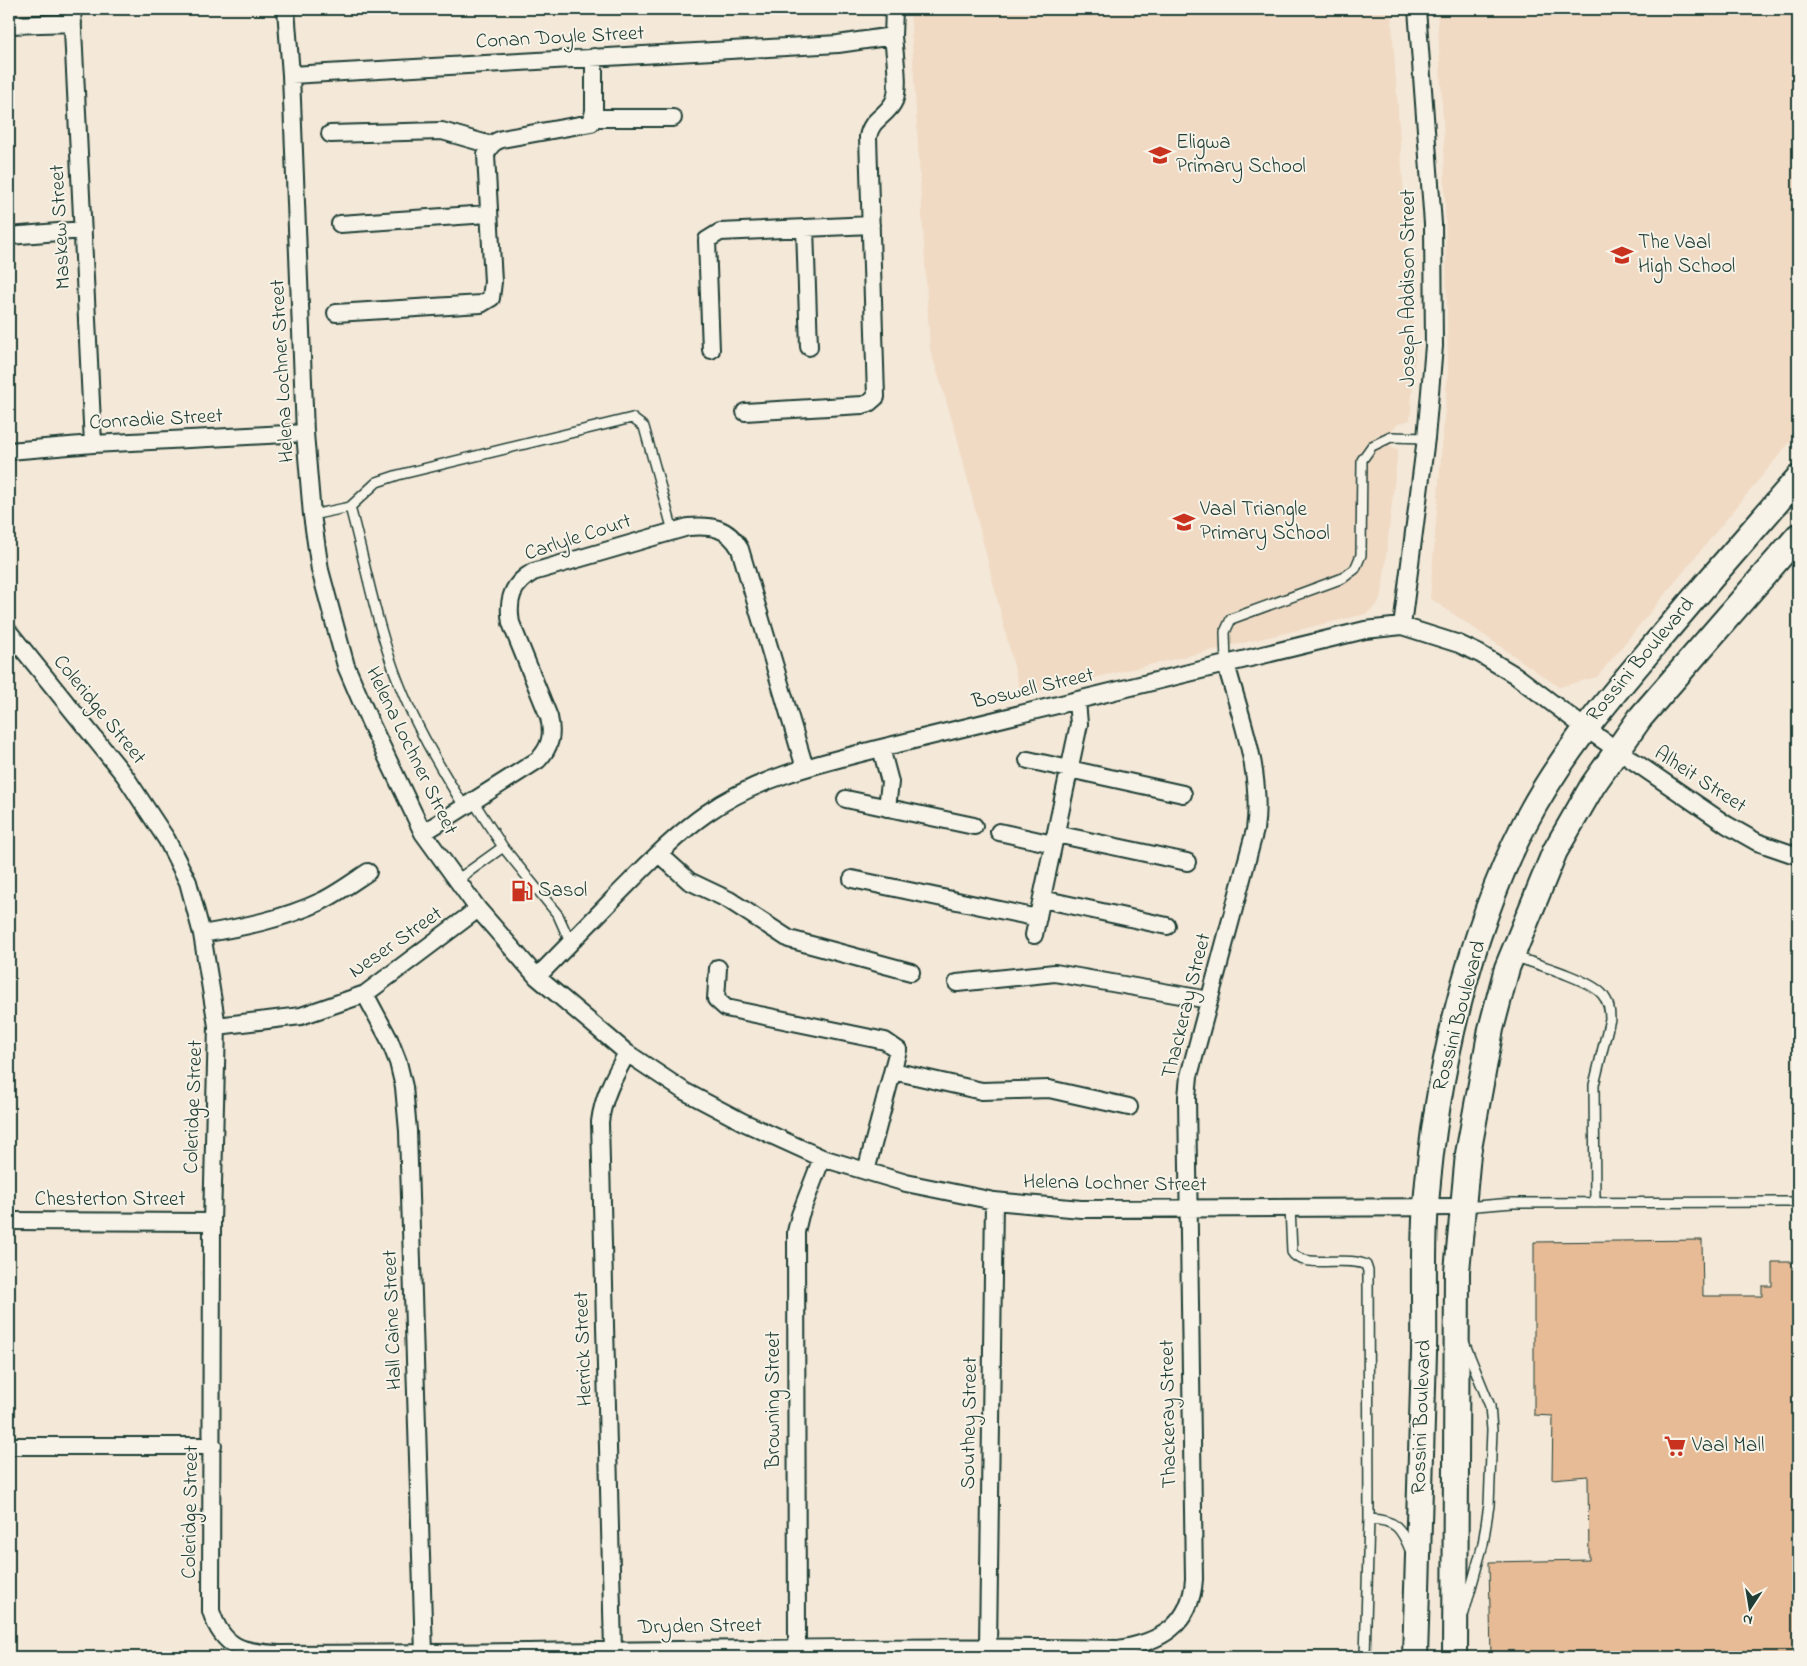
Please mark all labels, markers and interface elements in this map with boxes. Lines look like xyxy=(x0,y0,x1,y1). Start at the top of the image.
street label: Conan Doyle Street xyxy=(475,19,645,59)
place label: Eligwa Primary School xyxy=(1176,128,1306,184)
school or university icon: Eligwa Primary School xyxy=(1147,142,1173,168)
street label: Maskew Street xyxy=(43,164,79,290)
street label: Joseph Addison Street xyxy=(1394,189,1424,387)
place label: The Vaal High School xyxy=(1638,228,1735,284)
school or university icon: The Vaal High School xyxy=(1609,242,1635,268)
street label: Helena Lochner Street xyxy=(263,278,303,464)
street label: Conradie Street xyxy=(88,402,224,438)
place label: Vaal Triangle Primary School xyxy=(1199,495,1330,551)
street label: Carlyle Court xyxy=(521,507,636,571)
school or university icon: Vaal Triangle Primary School xyxy=(1171,509,1197,535)
street label: Rossini Boulevard xyxy=(1580,591,1702,729)
street label: Coleridge Street xyxy=(44,649,153,773)
street label: Boswell Street xyxy=(968,660,1097,718)
street label: Helena Lochner Street xyxy=(357,662,465,840)
street label: Alheit Street xyxy=(1648,739,1752,821)
place label: Sasol xyxy=(538,876,587,906)
fuel station icon: Sasol xyxy=(509,878,535,904)
street label: Neser Street xyxy=(343,900,449,986)
street label: Thackeray Street xyxy=(1154,930,1222,1082)
street label: Rossini Boulevard xyxy=(1425,937,1495,1095)
street label: Coleridge Street xyxy=(177,1040,213,1174)
street label: Helena Lochner Street xyxy=(1023,1167,1207,1201)
street label: Chesterton Street xyxy=(34,1185,186,1215)
street label: Hall Caine Street xyxy=(376,1249,410,1391)
street label: Herrick Street xyxy=(567,1291,601,1407)
street label: Browning Street xyxy=(759,1331,791,1470)
street label: Thackeray Street xyxy=(1153,1339,1187,1489)
street label: Rossini Boulevard xyxy=(1404,1339,1440,1495)
street label: Southey Street xyxy=(954,1356,988,1490)
place label: Vaal Mall xyxy=(1691,1431,1764,1461)
supermarket icon: Vaal Mall xyxy=(1662,1433,1688,1459)
street label: Coleridge Street xyxy=(175,1445,209,1579)
north arrow xyxy=(1724,1584,1774,1634)
text: N xyxy=(1741,1608,1754,1631)
street label: Dryden Street xyxy=(637,1611,762,1645)

